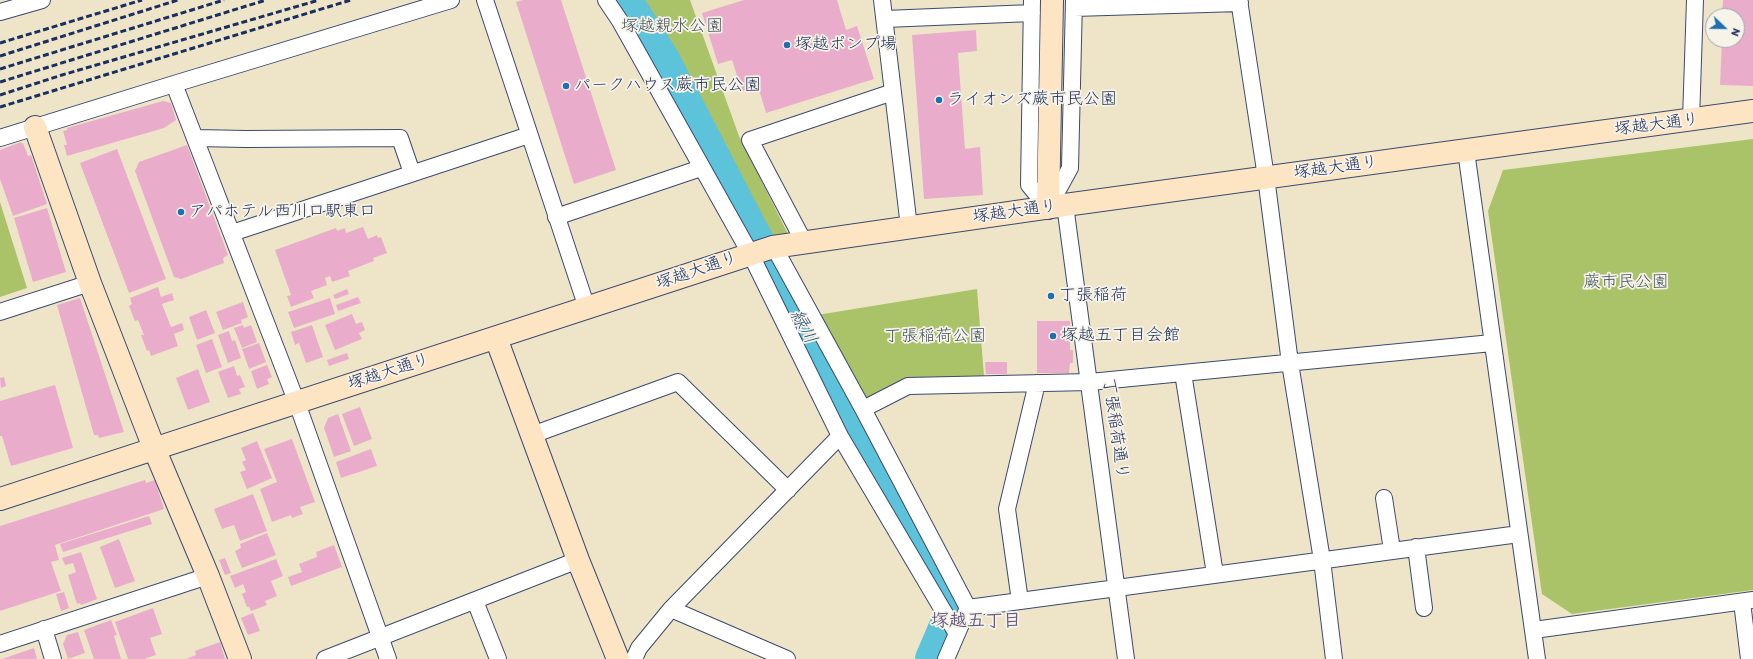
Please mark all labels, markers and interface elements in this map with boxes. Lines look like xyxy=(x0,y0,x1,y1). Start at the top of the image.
north arrow xyxy=(1705,8,1745,48)
park label: 塚越親水公園 xyxy=(621,17,723,37)
text: N xyxy=(1728,26,1743,38)
place label: 塚越ポンプ場 xyxy=(795,35,897,55)
marker: 塚越ポンプ場 xyxy=(782,40,792,50)
place label: パークハウス蕨市民公園 xyxy=(574,76,761,96)
marker: パークハウス蕨市民公園 xyxy=(561,81,571,91)
place label: ライオンズ蕨市民公園 xyxy=(947,90,1117,110)
marker: ライオンズ蕨市民公園 xyxy=(934,95,944,105)
street label: 塚越大通り xyxy=(1614,110,1700,140)
street label: 塚越大通り xyxy=(1292,152,1380,184)
street label: 塚越大通り xyxy=(971,196,1059,228)
place label: アパホテル西川口駅東口 xyxy=(189,202,376,222)
marker: アパホテル西川口駅東口 xyxy=(176,207,186,217)
street label: 塚越大通り xyxy=(653,248,741,294)
park label: 蕨市民公園 xyxy=(1584,273,1668,293)
place label: 丁張稲荷 xyxy=(1059,286,1127,306)
marker: 丁張稲荷 xyxy=(1046,291,1056,301)
water label: 緑川 xyxy=(785,306,821,348)
place label: 塚越五丁目会館 xyxy=(1061,326,1180,346)
park label: 丁張稲荷公園 xyxy=(884,327,986,347)
marker: 塚越五丁目会館 xyxy=(1048,331,1058,341)
street label: 塚越大通り xyxy=(345,349,433,395)
street label: 丁張稲荷通り xyxy=(1098,377,1132,481)
district label: 塚越五丁目 xyxy=(931,610,1021,632)

